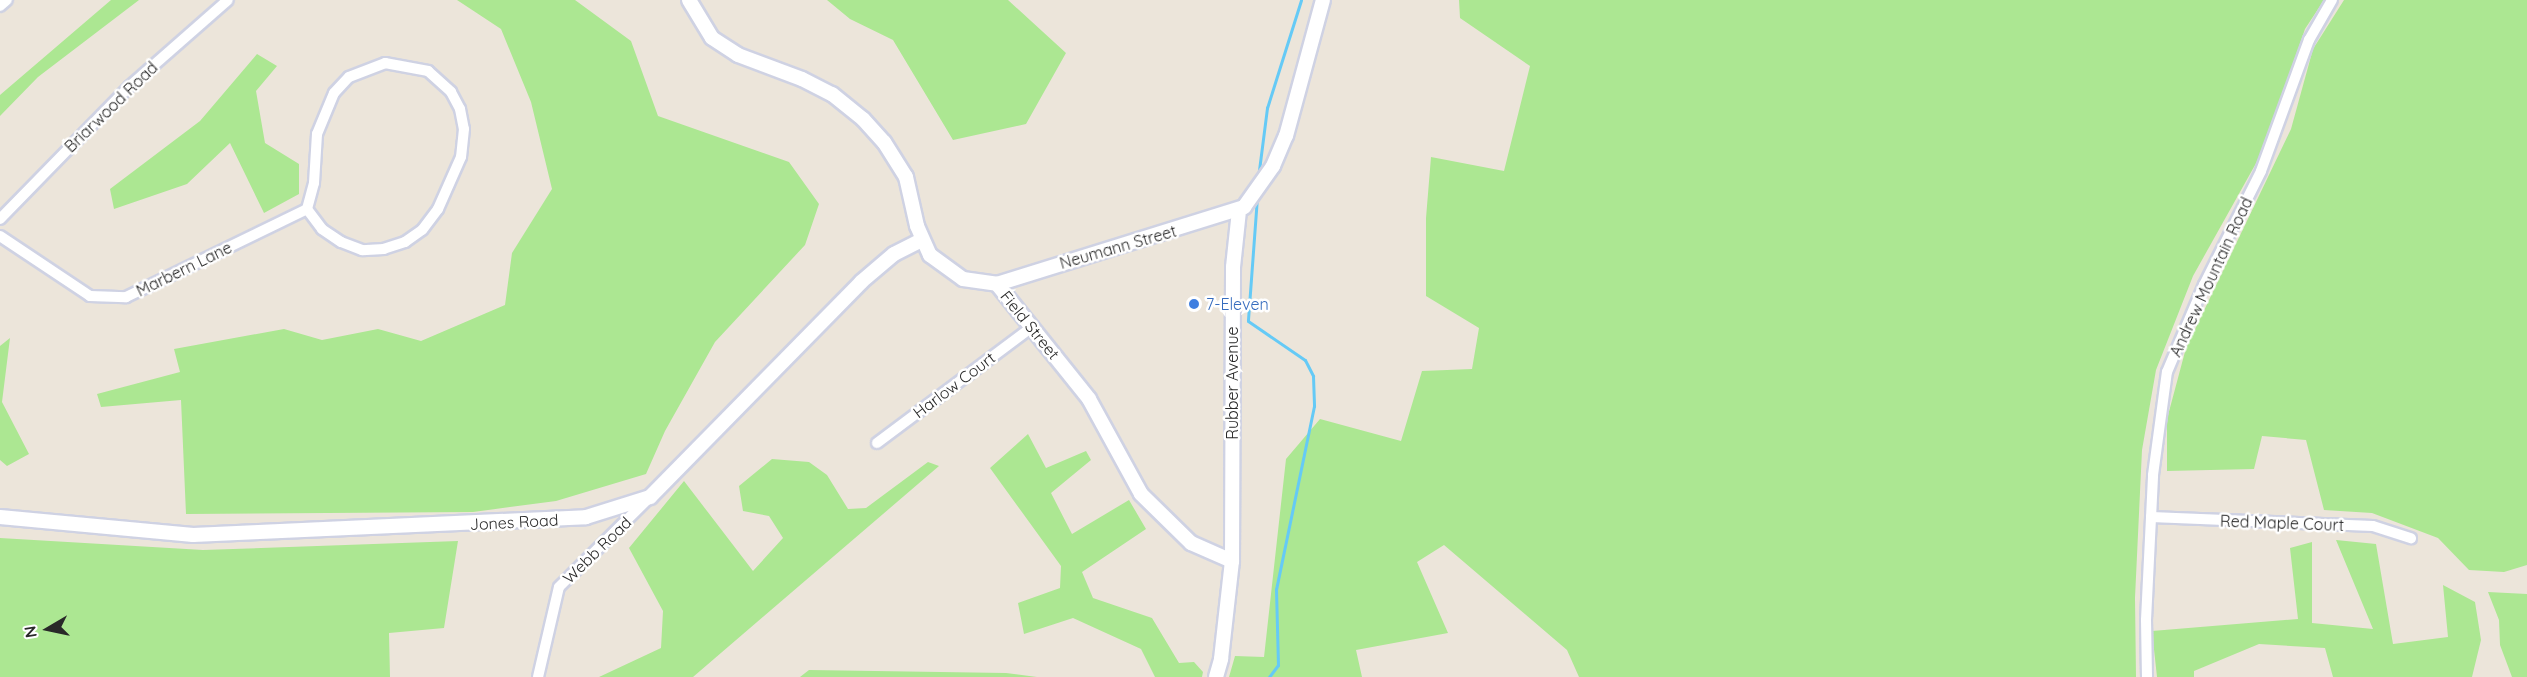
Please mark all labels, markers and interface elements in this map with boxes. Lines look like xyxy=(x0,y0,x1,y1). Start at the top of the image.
street label: Briarwood Road xyxy=(61,58,161,156)
street label: Andrew Mountain Road xyxy=(2166,194,2256,360)
street label: Neumann Street xyxy=(1057,221,1179,273)
street label: Marbern Lane xyxy=(133,238,235,300)
street label: Field Street xyxy=(996,287,1064,363)
place label: 7-Eleven xyxy=(1206,294,1269,314)
marker: 7-Eleven xyxy=(1187,297,1201,311)
street label: Rubber Avenue xyxy=(1222,326,1242,440)
street label: Harlow Court xyxy=(909,348,999,422)
street label: Jones Road xyxy=(469,510,559,534)
street label: Red Maple Court xyxy=(2220,511,2344,535)
street label: Webb Road xyxy=(559,513,635,587)
north arrow xyxy=(18,599,78,659)
text: N xyxy=(19,624,41,639)

